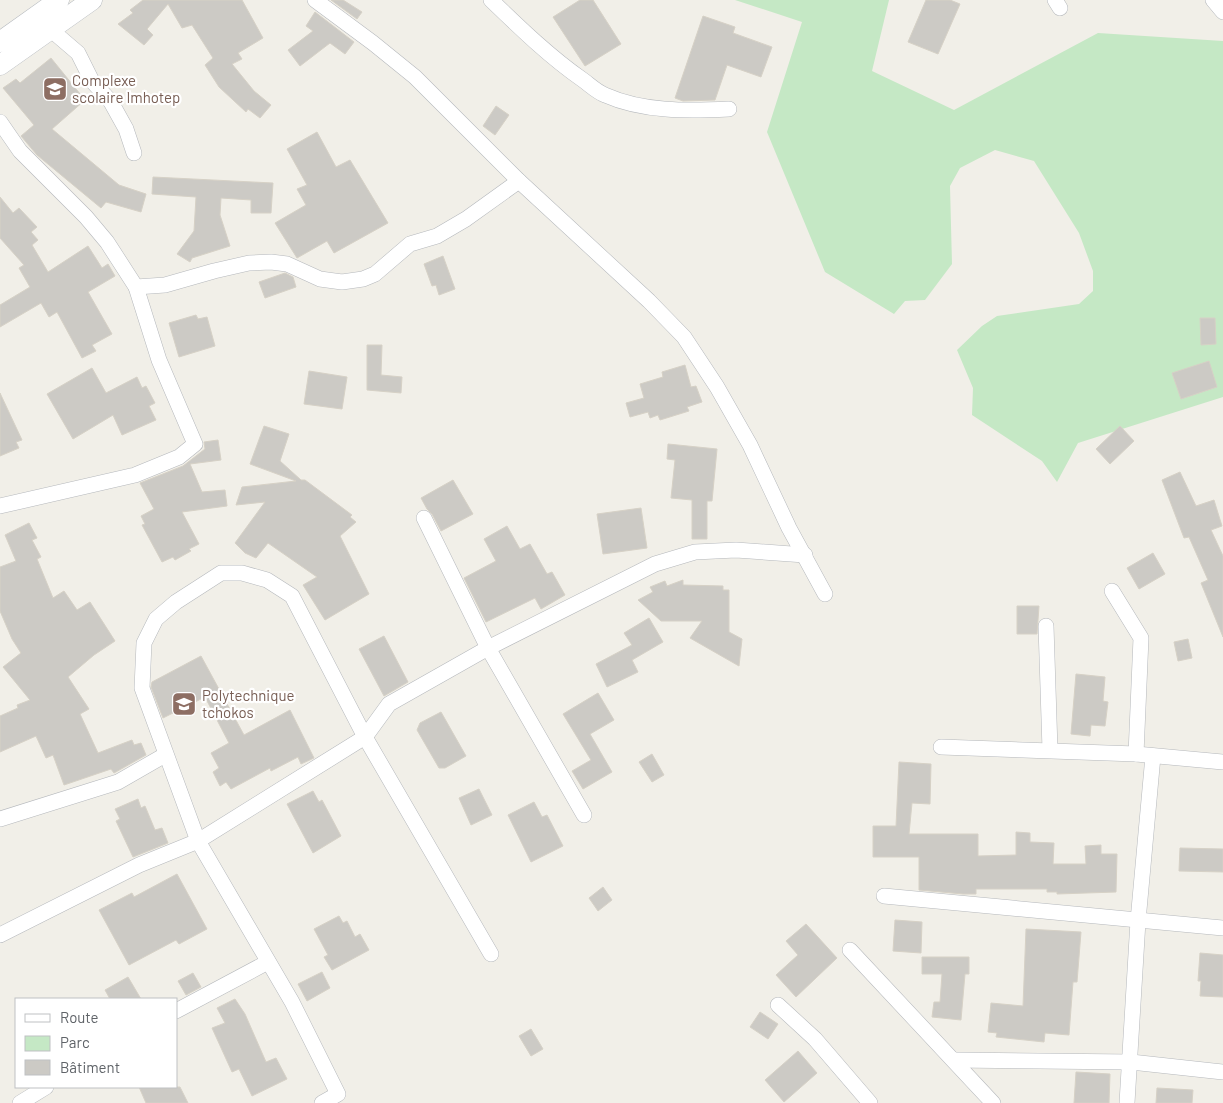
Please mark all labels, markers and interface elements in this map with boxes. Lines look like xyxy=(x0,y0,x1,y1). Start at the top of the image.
place label: Complexe scolaire Imhotep xyxy=(72,71,180,106)
school or university icon: Complexe scolaire Imhotep xyxy=(42,76,68,102)
place label: Polytechnique tchokos xyxy=(202,686,295,721)
school or university icon: Polytechnique tchokos xyxy=(171,691,197,717)
legend xyxy=(15,998,178,1088)
text: Route xyxy=(60,1008,99,1026)
text: Parc xyxy=(60,1033,90,1051)
text: Bâtiment xyxy=(60,1058,120,1076)

